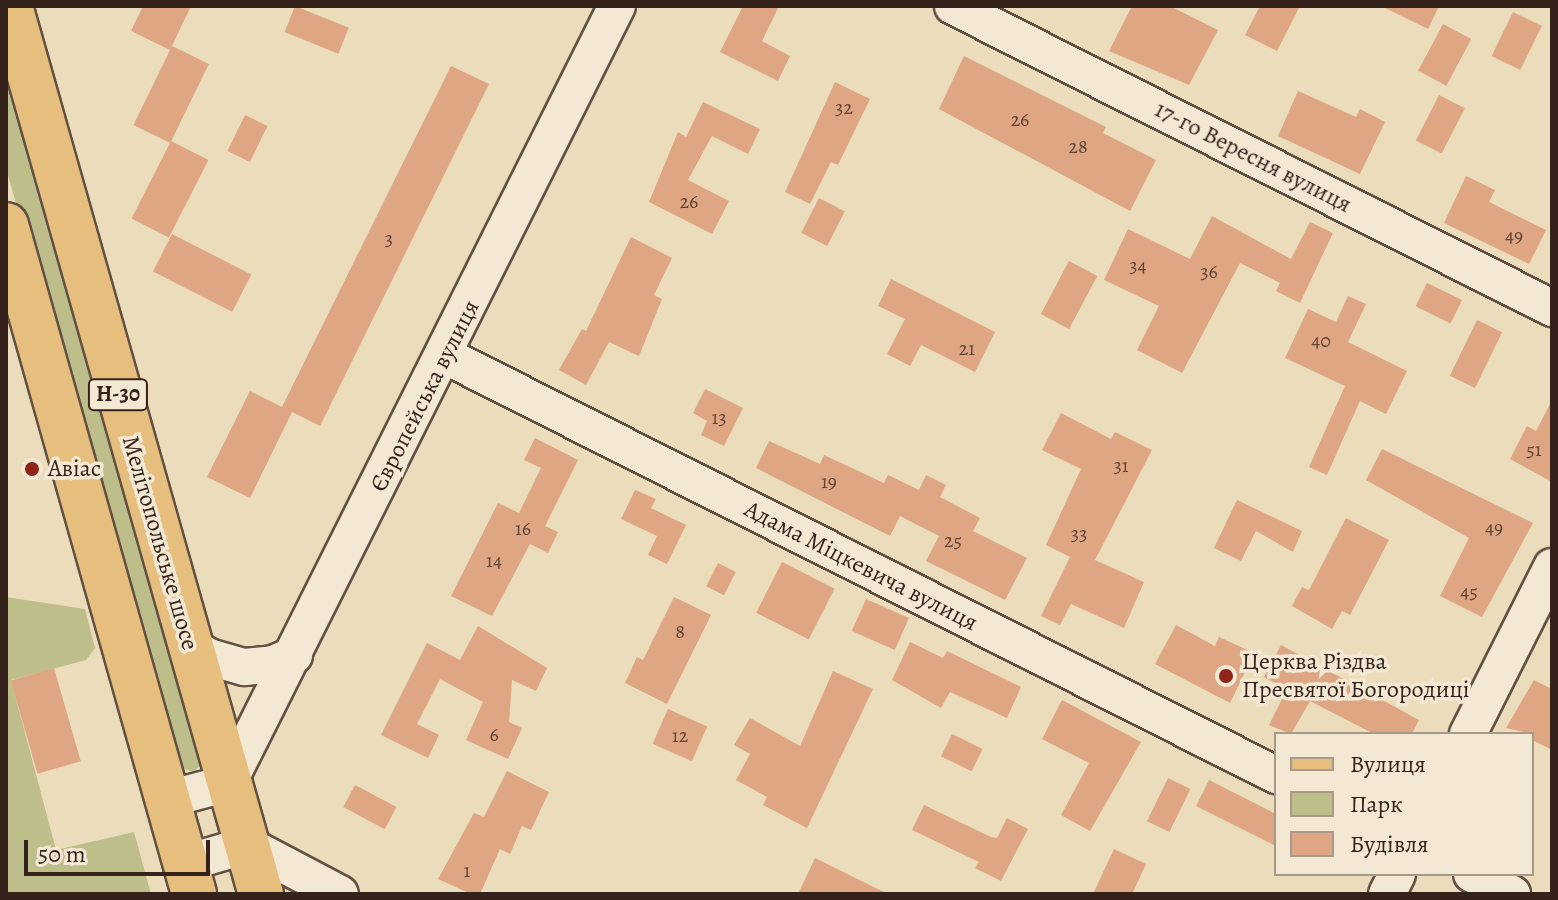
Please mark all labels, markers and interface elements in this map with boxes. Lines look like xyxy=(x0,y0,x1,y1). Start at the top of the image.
house number: 32 xyxy=(835,95,853,119)
street label: 17-го Вересня вулиця xyxy=(1150,95,1356,219)
house number: 26 xyxy=(1011,107,1029,131)
house number: 28 xyxy=(1068,134,1088,158)
house number: 26 xyxy=(680,189,698,213)
house number: 49 xyxy=(1505,223,1523,247)
house number: 3 xyxy=(385,226,393,250)
house number: 34 xyxy=(1129,253,1147,277)
house number: 36 xyxy=(1200,259,1218,283)
street label: Європейська вулиця xyxy=(364,295,486,497)
house number: 40 xyxy=(1311,328,1331,352)
house number: 21 xyxy=(959,336,975,360)
road number: Н-30 xyxy=(86,377,150,413)
house number: 13 xyxy=(711,405,727,429)
street label: Мелітопольське шосе xyxy=(116,432,204,654)
house number: 51 xyxy=(1526,437,1542,461)
house number: 31 xyxy=(1113,453,1129,477)
place label: Авіас xyxy=(48,455,101,483)
marker: Авіас xyxy=(23,460,41,478)
house number: 19 xyxy=(821,469,837,493)
street label: Адама Міцкевича вулиця xyxy=(740,495,982,637)
house number: 49 xyxy=(1485,515,1503,539)
house number: 16 xyxy=(515,516,531,540)
house number: 33 xyxy=(1071,521,1087,545)
house number: 25 xyxy=(944,528,962,552)
house number: 14 xyxy=(486,548,502,572)
house number: 45 xyxy=(1460,579,1478,603)
house number: 8 xyxy=(675,619,685,643)
place label: Церква Різдва Пресвятої Богородиці xyxy=(1242,648,1470,704)
marker: Церква Різдва Пресвятої Богородиці xyxy=(1217,667,1235,685)
house number: 6 xyxy=(489,722,499,746)
house number: 12 xyxy=(672,723,688,747)
legend xyxy=(1274,732,1534,876)
text: Вулиця xyxy=(1350,748,1426,780)
text: Парк xyxy=(1350,788,1403,820)
scale bar xyxy=(28,824,214,874)
text: Будівля xyxy=(1350,828,1429,860)
text: 50 m xyxy=(38,838,86,870)
house number: 1 xyxy=(464,858,470,882)

